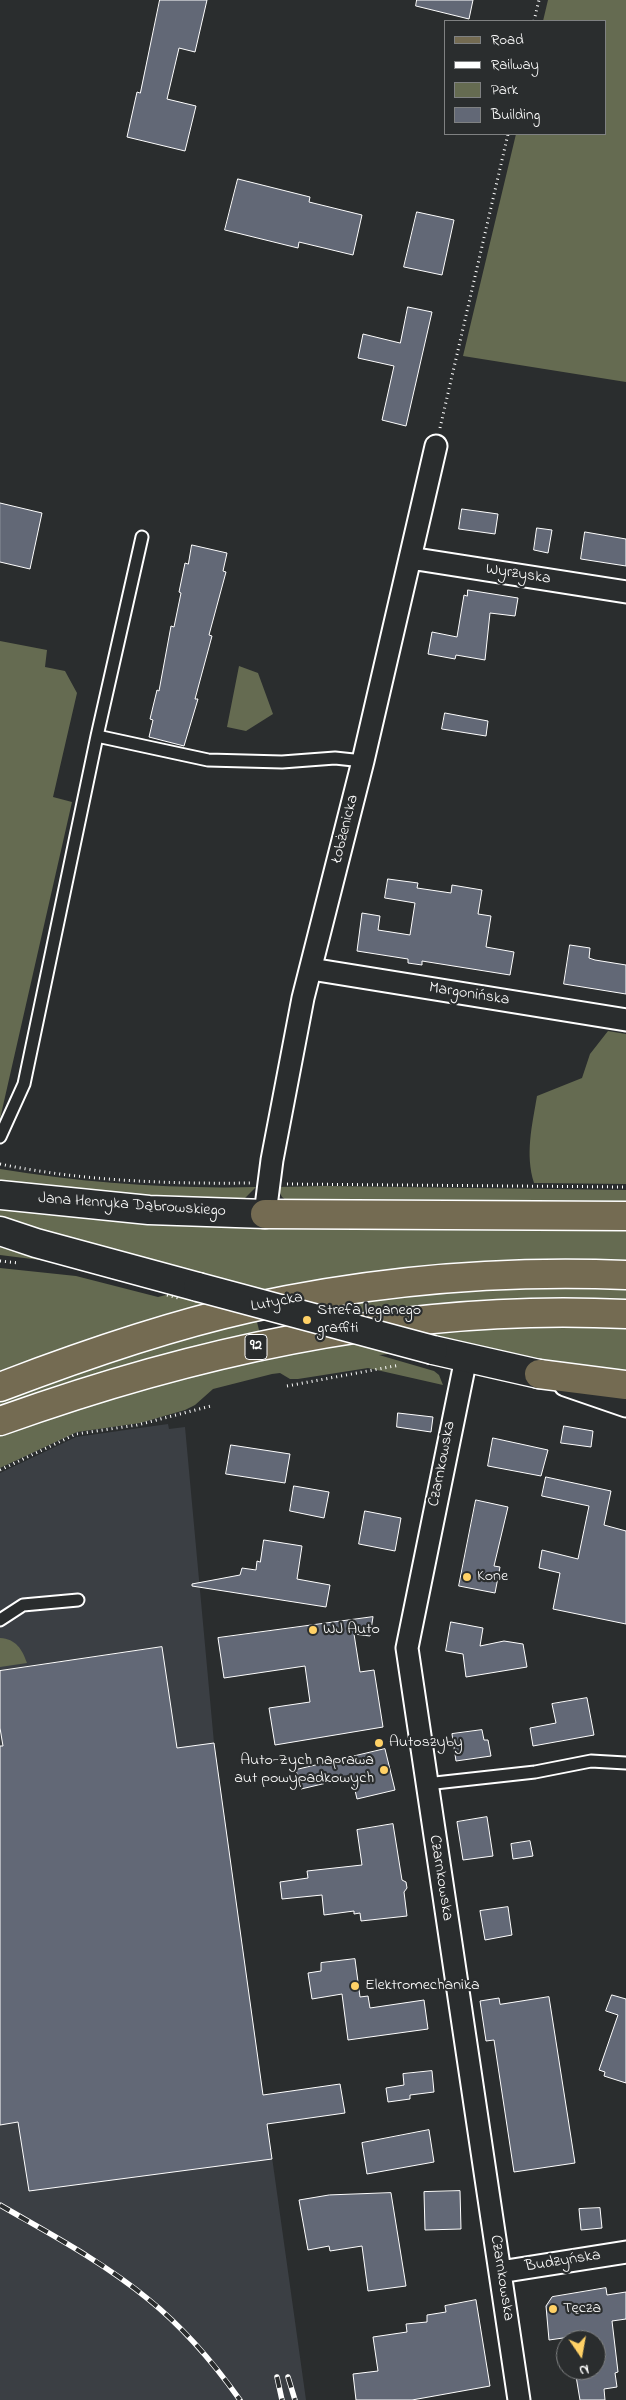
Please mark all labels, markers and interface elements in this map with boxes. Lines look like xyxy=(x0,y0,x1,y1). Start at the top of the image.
legend xyxy=(444,20,606,135)
text: Road xyxy=(491,29,524,51)
text: Railway xyxy=(491,54,539,76)
text: Park xyxy=(491,79,518,101)
text: Building xyxy=(491,104,540,126)
street label: Wyrzyska xyxy=(484,560,552,590)
street label: Łobżenicka xyxy=(328,793,364,865)
street label: Margonińska xyxy=(427,979,511,1011)
street label: Jana Henryka Dąbrowskiego xyxy=(37,1190,227,1222)
street label: Lutycka xyxy=(249,1289,305,1317)
place label: Strefa leganego graffiti xyxy=(317,1301,421,1339)
marker: Strefa leganego graffiti xyxy=(301,1314,313,1326)
road number: 92 xyxy=(245,1334,267,1360)
street label: Czarnkowska xyxy=(425,1420,461,1508)
place label: Kone xyxy=(477,1567,508,1587)
marker: Kone xyxy=(461,1571,473,1583)
place label: WJ Auto xyxy=(323,1620,380,1640)
marker: WJ Auto xyxy=(307,1624,319,1636)
place label: Autoszyby xyxy=(389,1733,463,1753)
marker: Autoszyby xyxy=(373,1737,385,1749)
place label: Auto-Zych naprawa aut powypadkowych xyxy=(234,1751,374,1789)
marker: Auto-Zych naprawa aut powypadkowych xyxy=(378,1764,390,1776)
street label: Czarnkowska xyxy=(424,1834,456,1922)
place label: Elektromechanika xyxy=(365,1976,480,1996)
marker: Elektromechanika xyxy=(349,1980,361,1992)
street label: Czarnkowska xyxy=(485,2234,517,2322)
street label: Budzyńska xyxy=(524,2247,602,2277)
place label: Tęcza xyxy=(563,2299,601,2319)
marker: Tęcza xyxy=(547,2303,559,2315)
north arrow xyxy=(556,2330,606,2380)
text: N xyxy=(577,2358,591,2380)

